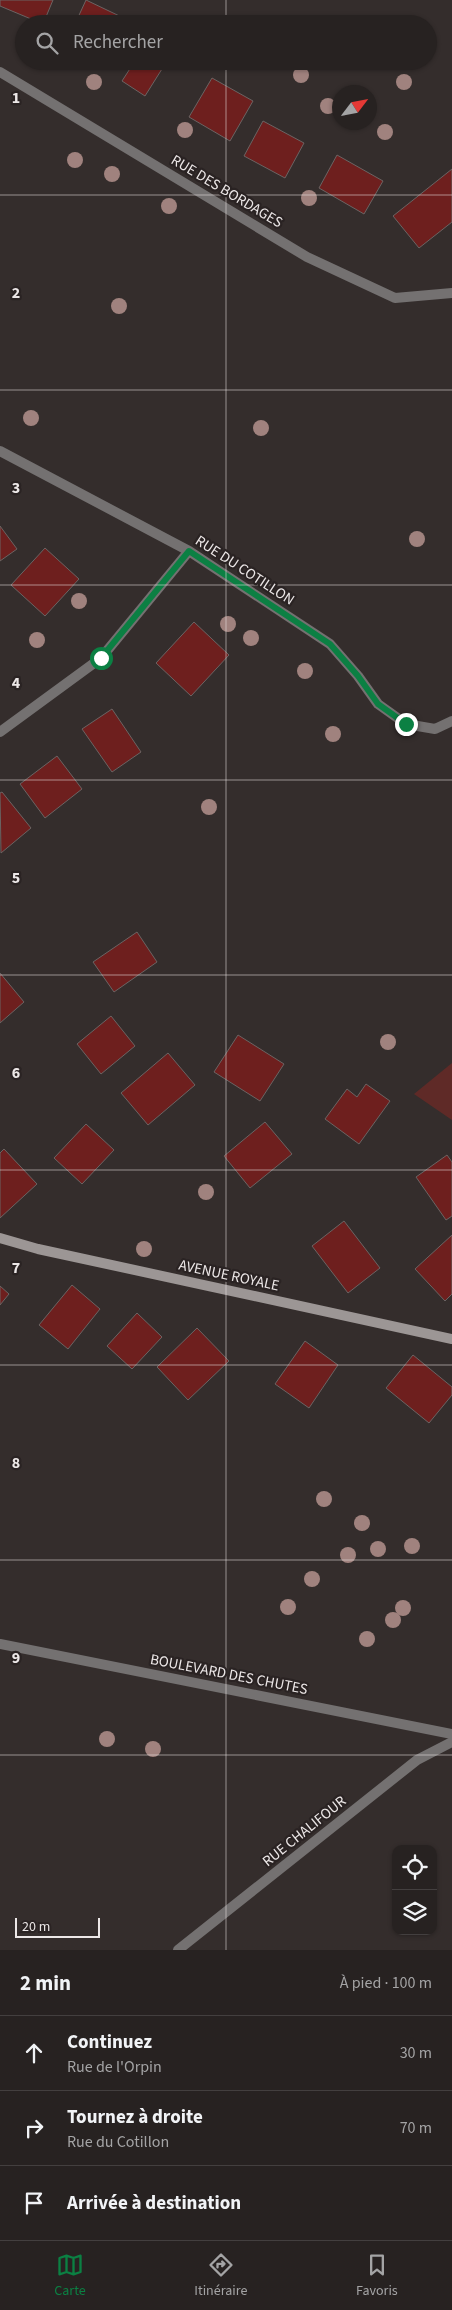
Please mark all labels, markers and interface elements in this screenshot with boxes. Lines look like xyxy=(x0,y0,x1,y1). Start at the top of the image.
search box xyxy=(15,15,437,70)
icon: search xyxy=(33,29,61,57)
text: Rechercher xyxy=(73,29,163,56)
north arrow xyxy=(332,85,377,130)
text: 1 xyxy=(12,87,20,109)
street label: RUE DES BORDAGES xyxy=(167,150,287,233)
text: 2 xyxy=(12,282,20,304)
text: 3 xyxy=(12,477,20,499)
street label: RUE DU COTILLON xyxy=(191,530,299,610)
route start xyxy=(90,647,113,670)
text: 4 xyxy=(12,672,21,694)
route end xyxy=(395,713,418,736)
text: 5 xyxy=(12,867,20,889)
text: 6 xyxy=(12,1062,20,1084)
street label: AVENUE ROYALE xyxy=(177,1255,281,1296)
text: 7 xyxy=(12,1257,20,1279)
text: 8 xyxy=(12,1452,20,1474)
text: 9 xyxy=(12,1647,20,1669)
street label: BOULEVARD DES CHUTES xyxy=(148,1649,310,1700)
street label: RUE CHALIFOUR xyxy=(258,1791,351,1872)
map controls xyxy=(392,1845,437,1935)
button: locate xyxy=(392,1845,437,1890)
button: layers xyxy=(392,1890,437,1935)
scale bar xyxy=(15,1915,100,1938)
text: 20 m xyxy=(22,1917,50,1937)
text: 2 min xyxy=(20,1968,71,1998)
text: À pied · 100 m xyxy=(340,1972,432,1994)
text: Continuez xyxy=(67,2029,152,2056)
icon: ahead xyxy=(20,2039,48,2067)
text: 30 m xyxy=(400,2042,432,2064)
text: Rue de l'Orpin xyxy=(67,2056,162,2078)
text: Tournez à droite xyxy=(67,2104,203,2131)
icon: right xyxy=(20,2114,48,2142)
text: 70 m xyxy=(400,2117,432,2139)
text: Rue du Cotillon xyxy=(67,2131,169,2153)
icon: arrive xyxy=(20,2189,48,2217)
text: Arrivée à destination xyxy=(67,2190,241,2217)
tab: Carte xyxy=(54,2251,86,2301)
tab: Itinéraire xyxy=(194,2251,247,2301)
tab: Favoris xyxy=(356,2251,398,2301)

